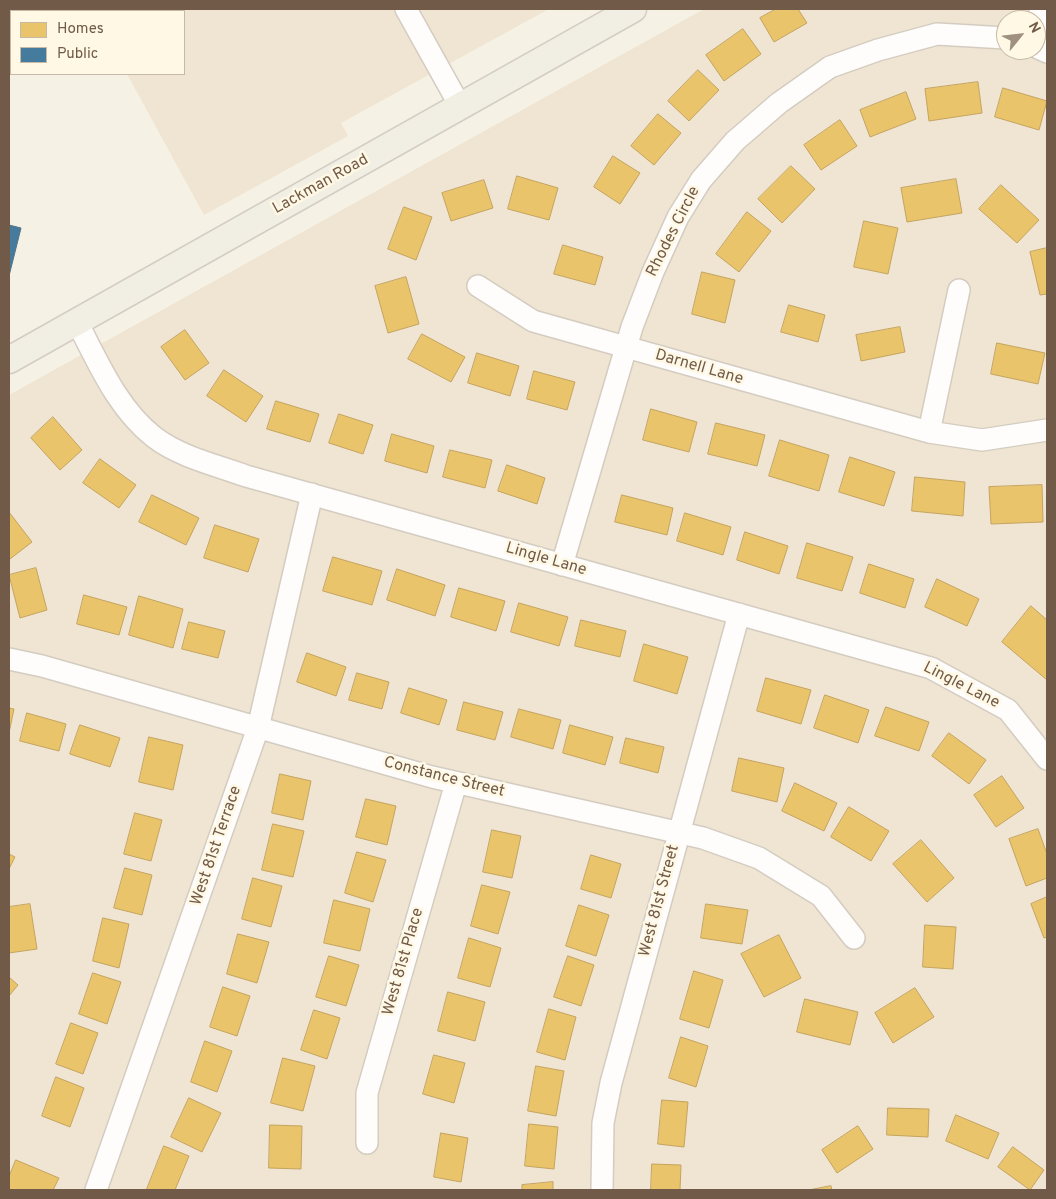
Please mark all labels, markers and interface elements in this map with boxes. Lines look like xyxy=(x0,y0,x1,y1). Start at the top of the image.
legend xyxy=(10,10,185,75)
north arrow xyxy=(996,10,1046,60)
text: N xyxy=(1024,19,1044,36)
text: Homes xyxy=(57,20,104,39)
text: Public xyxy=(57,45,98,64)
street label: Lackman Road xyxy=(270,151,372,219)
street label: Rhodes Circle xyxy=(643,184,705,280)
street label: Darnell Lane xyxy=(653,346,745,390)
street label: Lingle Lane xyxy=(503,539,589,581)
street label: Lingle Lane xyxy=(920,659,1002,713)
street label: Constance Street xyxy=(382,754,506,802)
street label: West 81st Terrace xyxy=(188,784,246,908)
street label: West 81st Street xyxy=(636,843,684,959)
street label: West 81st Place xyxy=(379,906,429,1018)

